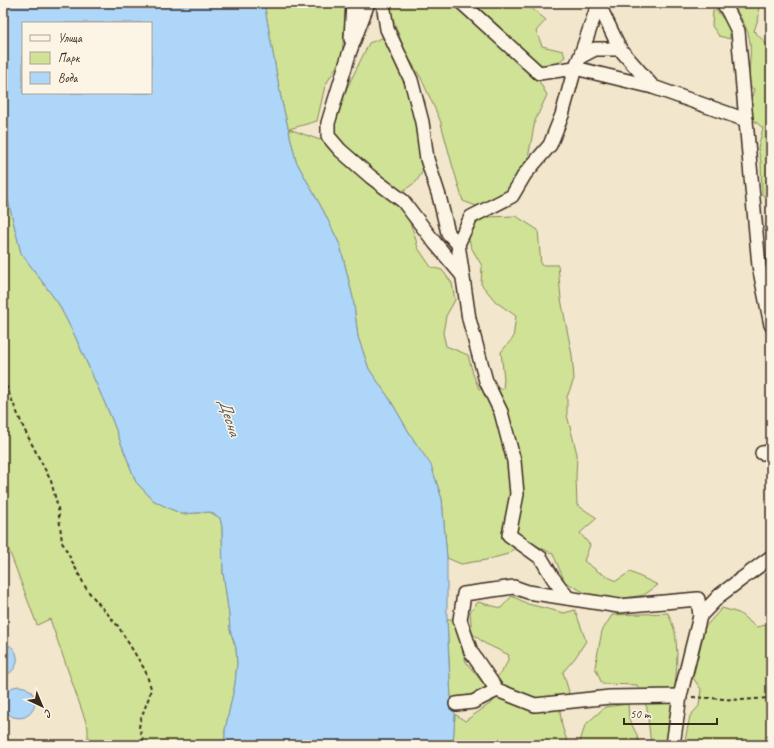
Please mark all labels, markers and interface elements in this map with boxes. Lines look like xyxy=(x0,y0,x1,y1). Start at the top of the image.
legend xyxy=(22,22,152,94)
text: Улица xyxy=(58,30,83,46)
text: Парк xyxy=(58,50,81,66)
text: Вода xyxy=(58,70,79,86)
water label: Десна xyxy=(213,395,246,440)
north arrow xyxy=(22,686,62,726)
scale bar xyxy=(624,700,717,726)
text: С xyxy=(41,706,56,721)
text: 50 m xyxy=(630,706,652,722)

